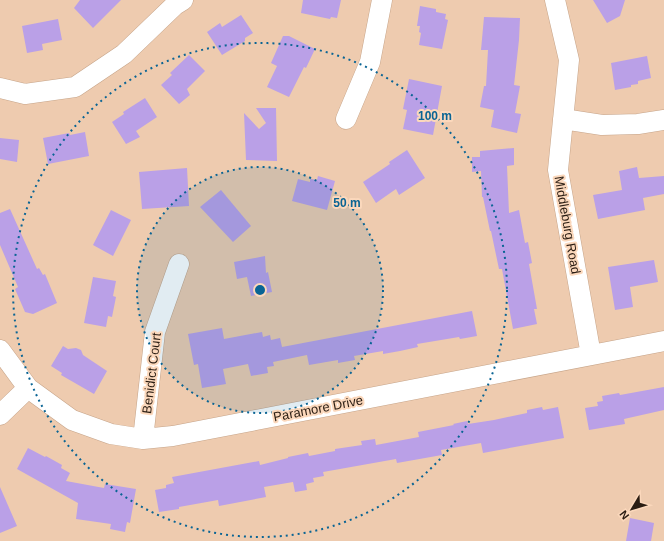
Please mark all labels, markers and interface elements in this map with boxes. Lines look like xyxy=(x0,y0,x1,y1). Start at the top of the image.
text: 100 m xyxy=(418,109,452,123)
street label: Middleburg Road xyxy=(552,175,583,275)
text: 50 m xyxy=(333,196,361,210)
centre of rings xyxy=(253,283,267,297)
street label: Benidict Court xyxy=(139,331,164,414)
street label: Paramore Drive xyxy=(272,392,364,425)
north arrow xyxy=(612,489,652,529)
text: N xyxy=(617,508,631,522)

